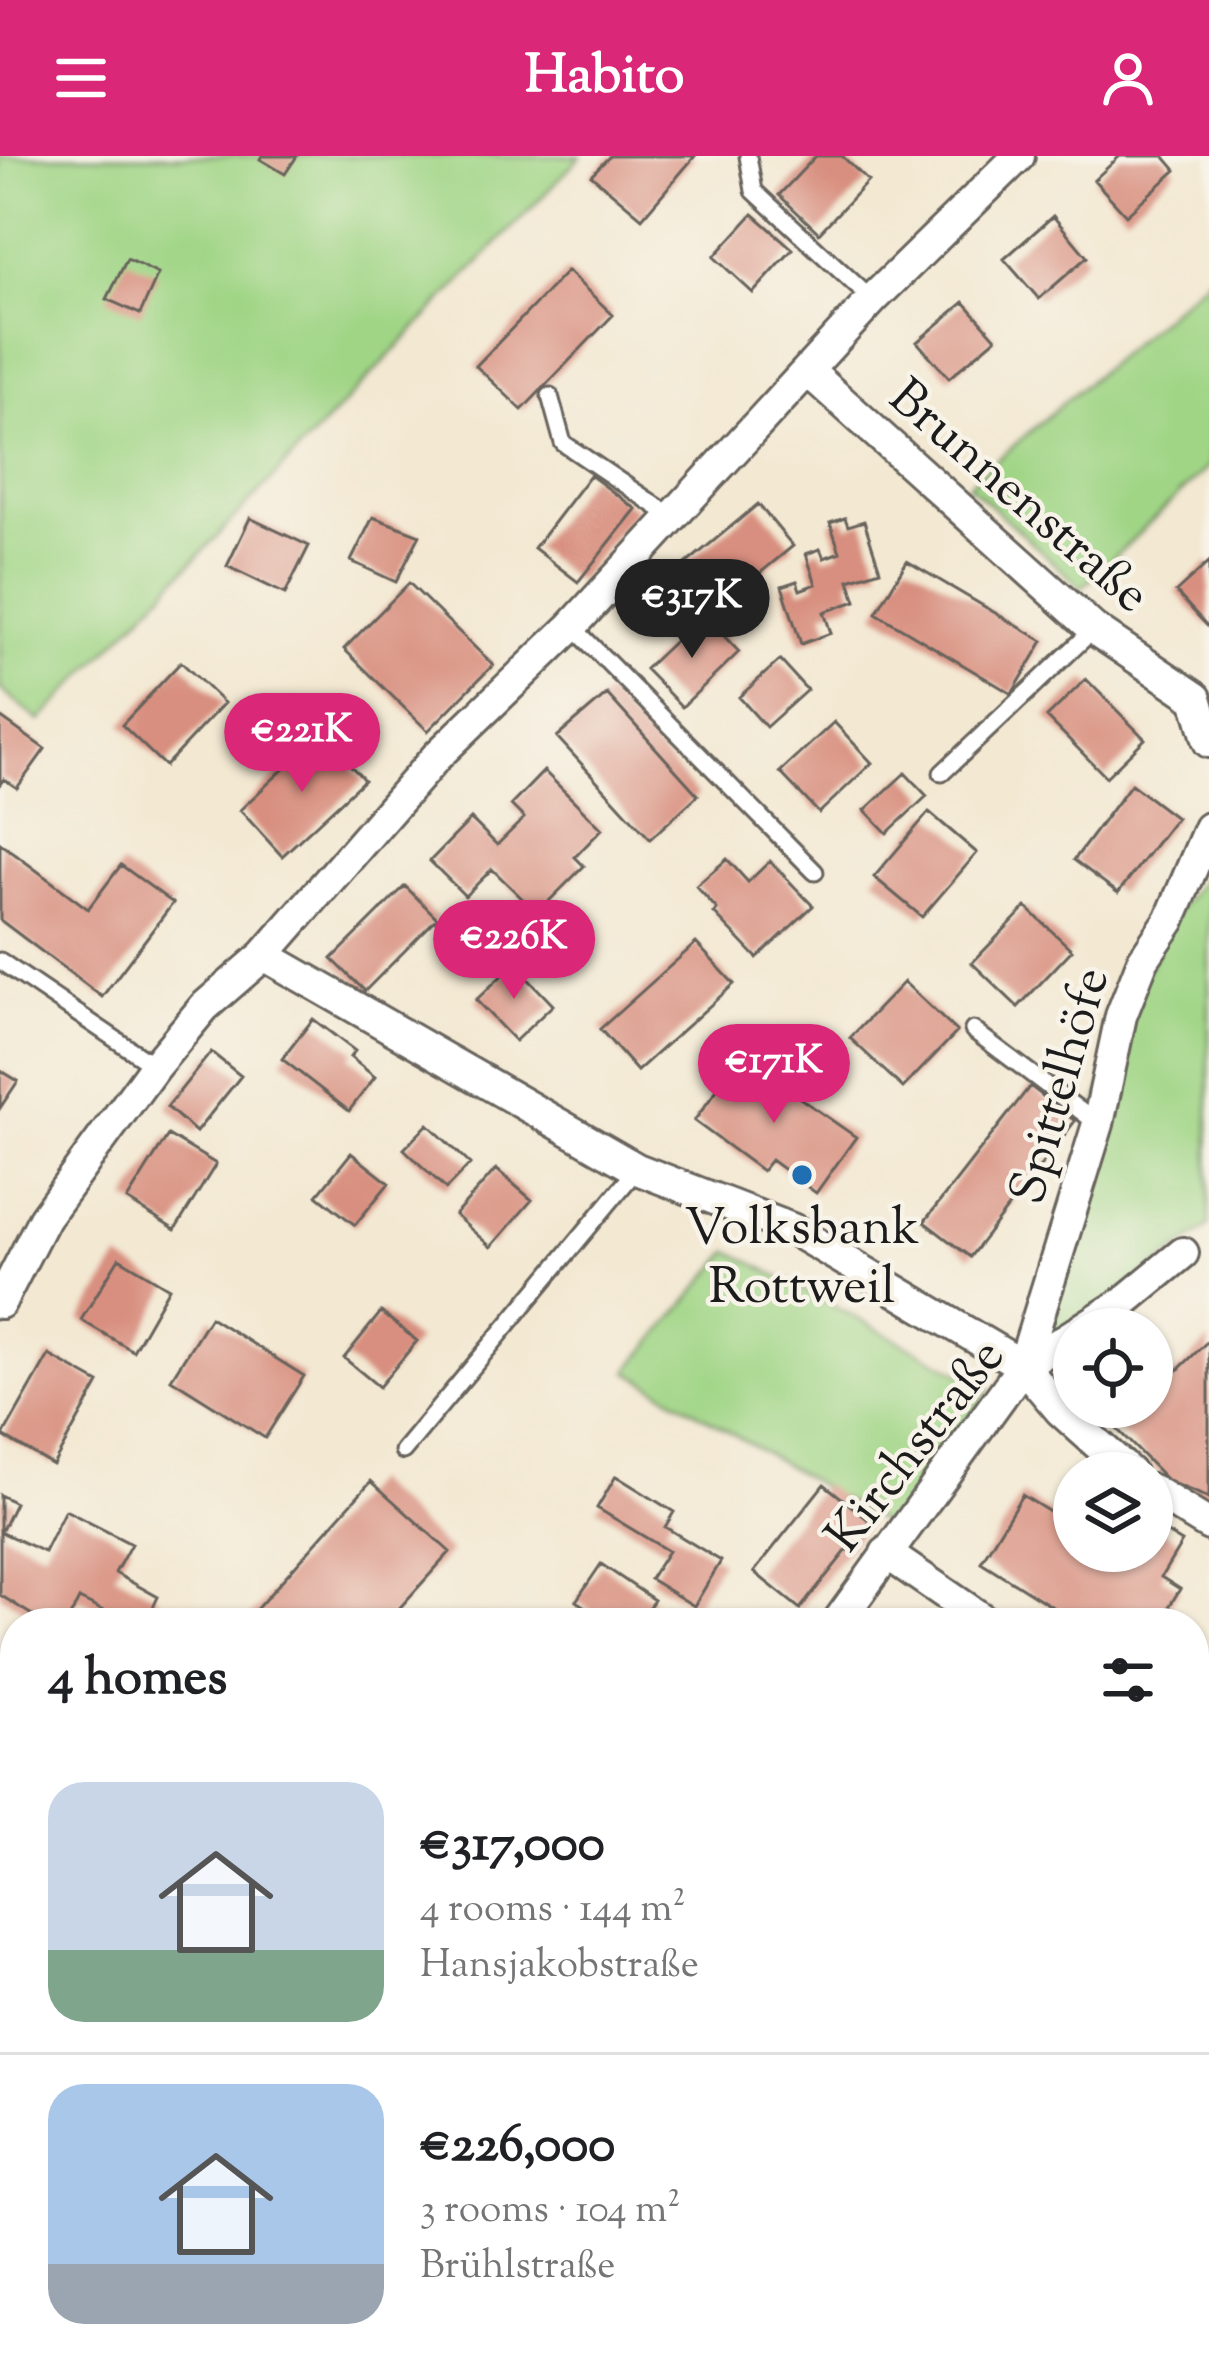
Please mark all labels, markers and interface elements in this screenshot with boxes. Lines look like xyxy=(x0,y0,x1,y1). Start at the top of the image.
text: Habito xyxy=(525,39,684,117)
icon: menu xyxy=(48,45,114,111)
icon: person xyxy=(1095,45,1161,111)
street label: Brunnenstraße xyxy=(871,364,1164,632)
pin: €317K xyxy=(608,559,776,661)
text: €317K xyxy=(642,570,742,626)
pin: €221K xyxy=(218,693,386,795)
text: €221K xyxy=(251,704,353,760)
pin: €226K xyxy=(430,900,598,1002)
text: €226K xyxy=(460,911,568,967)
street label: Spittelhöfe xyxy=(994,960,1131,1213)
pin: €171K xyxy=(690,1024,858,1126)
text: €171K xyxy=(725,1035,823,1091)
marker: Volksbank Rottweil xyxy=(789,1162,815,1188)
place label: Volksbank Rottweil xyxy=(684,1194,920,1326)
map controls xyxy=(1053,1308,1173,1572)
button: locate xyxy=(1053,1308,1173,1428)
street label: Kirchstraße xyxy=(810,1325,1024,1570)
button: layers xyxy=(1053,1452,1173,1572)
text: 4 homes xyxy=(48,1644,227,1717)
icon: filters xyxy=(1095,1647,1161,1713)
text: €317,000 xyxy=(420,1810,605,1883)
icon: home xyxy=(144,1830,288,1974)
text: 4 rooms · 144 m² xyxy=(420,1883,686,1939)
text: Hansjakobstraße xyxy=(420,1939,699,1995)
text: €226,000 xyxy=(420,2111,615,2184)
icon: home xyxy=(144,2132,288,2276)
text: 3 rooms · 104 m² xyxy=(420,2184,680,2240)
text: Brühlstraße xyxy=(420,2240,615,2296)

